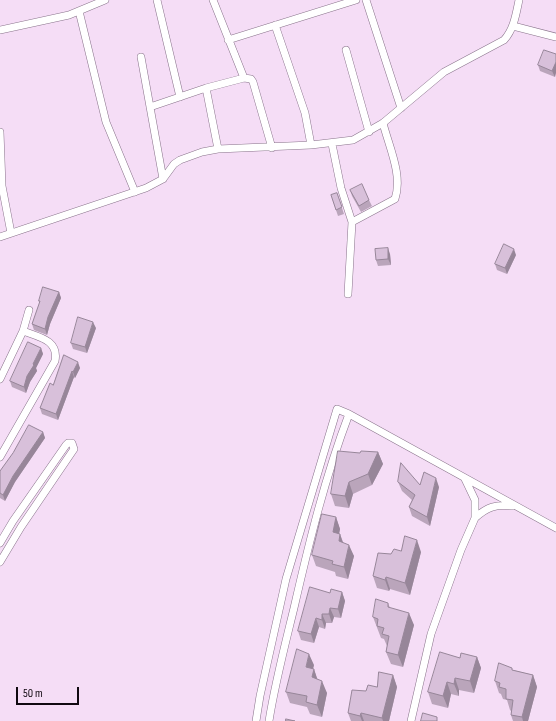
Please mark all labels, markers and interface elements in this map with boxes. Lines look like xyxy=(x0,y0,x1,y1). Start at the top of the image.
scale bar xyxy=(18,679,81,705)
text: 50 m xyxy=(23,686,43,701)

